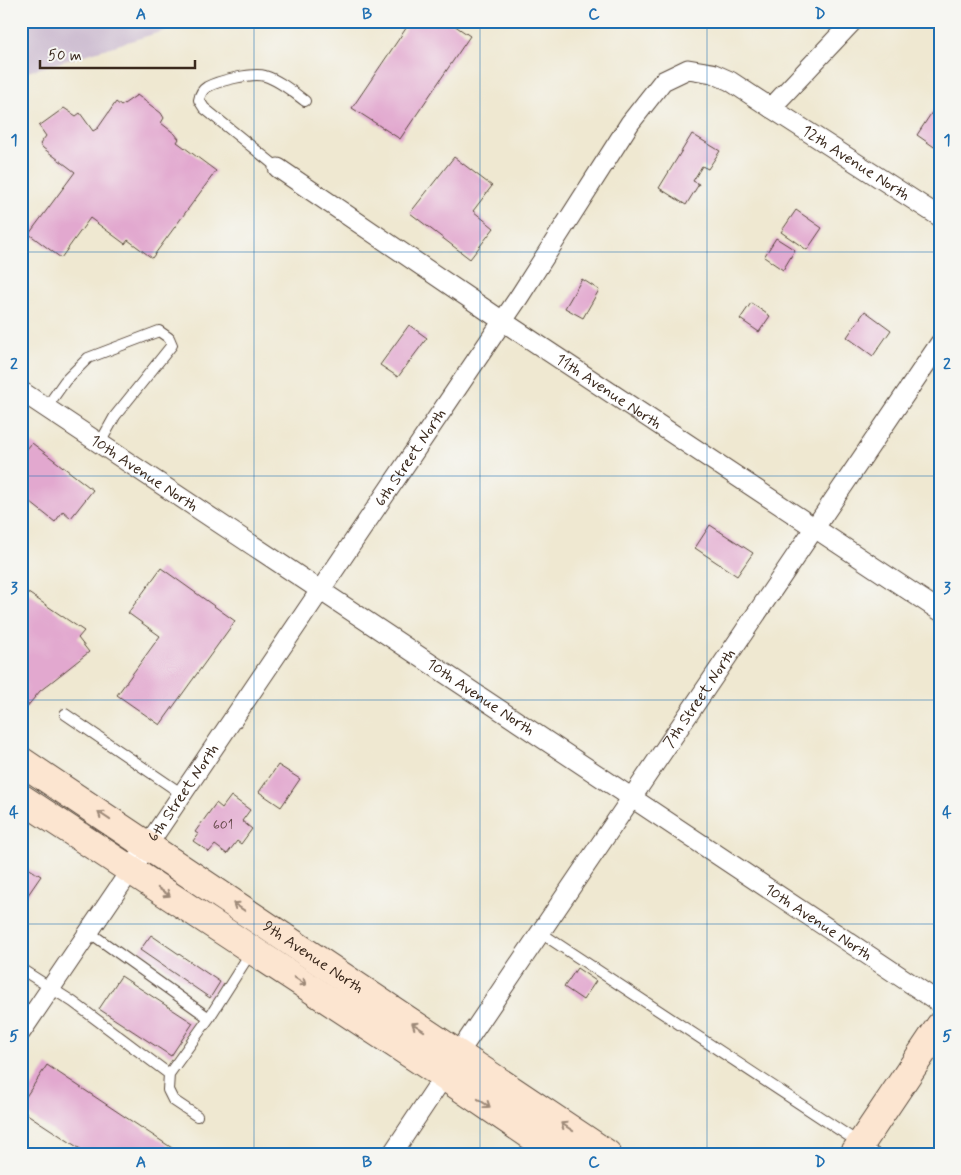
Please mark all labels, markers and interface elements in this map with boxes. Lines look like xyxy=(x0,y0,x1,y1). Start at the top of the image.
text: A xyxy=(136,4,146,25)
text: B xyxy=(362,4,372,25)
text: C xyxy=(588,4,600,25)
text: D xyxy=(814,4,826,25)
scale bar xyxy=(40,38,195,70)
text: 50 m xyxy=(48,46,82,66)
street label: 12th Avenue North xyxy=(798,120,914,205)
text: 1 xyxy=(10,130,18,151)
text: 1 xyxy=(943,130,951,151)
street label: 11th Avenue North xyxy=(551,349,666,434)
text: 2 xyxy=(10,354,18,375)
text: 2 xyxy=(943,354,951,375)
street label: 6th Street North xyxy=(370,404,451,511)
street label: 10th Avenue North xyxy=(86,430,202,517)
text: 3 xyxy=(10,578,18,599)
text: 3 xyxy=(943,578,951,599)
street label: 7th Street North xyxy=(658,644,740,752)
street label: 10th Avenue North xyxy=(422,653,538,740)
street label: 6th Street North xyxy=(142,740,224,846)
text: 4 xyxy=(9,802,19,823)
text: 4 xyxy=(942,802,952,823)
one-way arrow xyxy=(98,811,112,821)
house number: 601 xyxy=(213,816,233,834)
street label: 10th Avenue North xyxy=(760,878,876,966)
one-way arrow xyxy=(157,887,171,897)
one-way arrow xyxy=(233,902,247,912)
street label: 9th Avenue North xyxy=(259,916,368,998)
one-way arrow xyxy=(293,976,307,986)
one-way arrow xyxy=(411,1022,425,1032)
text: 5 xyxy=(9,1026,19,1047)
text: 5 xyxy=(942,1026,952,1047)
one-way arrow xyxy=(477,1098,491,1108)
one-way arrow xyxy=(560,1122,574,1132)
text: A xyxy=(136,1152,146,1173)
text: B xyxy=(362,1152,372,1173)
text: C xyxy=(588,1152,600,1173)
text: D xyxy=(814,1152,826,1173)

